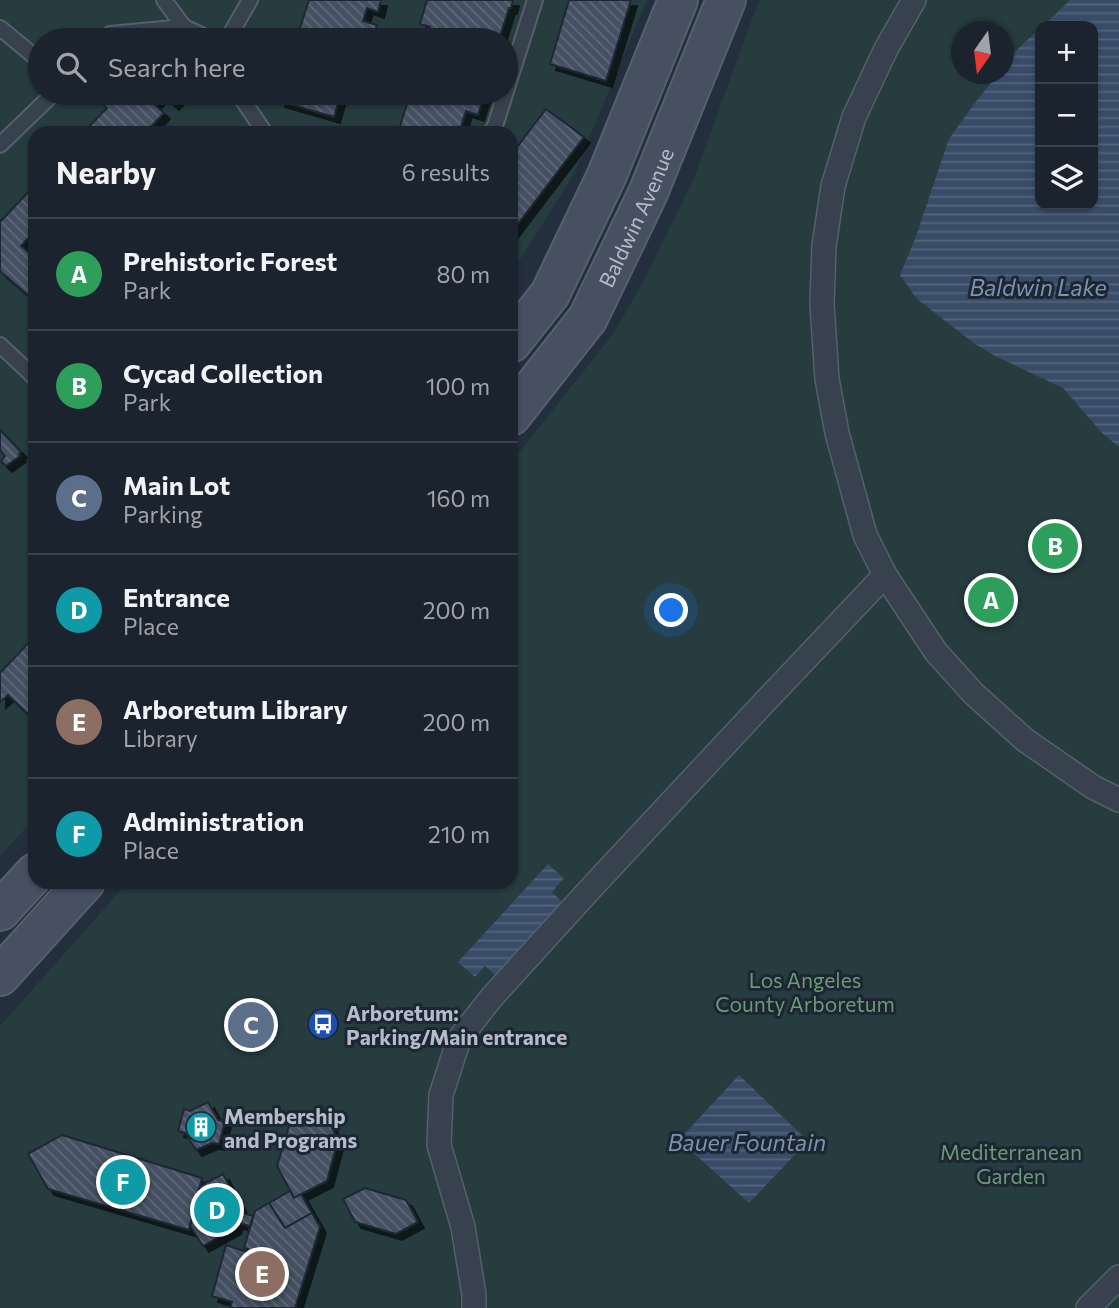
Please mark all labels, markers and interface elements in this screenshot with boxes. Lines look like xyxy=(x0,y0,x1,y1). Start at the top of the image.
north arrow xyxy=(951,21,1014,84)
map controls xyxy=(1035,21,1098,210)
button: + xyxy=(1035,21,1098,84)
search box xyxy=(28,28,518,105)
icon: search xyxy=(52,48,90,86)
text: Search here xyxy=(108,51,246,82)
button: − xyxy=(1035,84,1098,147)
street label: Baldwin Avenue xyxy=(592,144,678,291)
button: layers xyxy=(1035,147,1098,210)
text: Nearby xyxy=(56,153,156,190)
text: 6 results xyxy=(402,158,490,186)
text: Prehistoric Forest xyxy=(123,245,337,276)
text: A xyxy=(71,260,87,288)
text: 80 m xyxy=(437,260,490,288)
water label: Baldwin Lake xyxy=(969,273,1107,301)
text: Park xyxy=(123,276,171,304)
text: Cycad Collection xyxy=(123,357,323,388)
text: B xyxy=(71,372,87,400)
text: 100 m xyxy=(426,372,490,400)
text: Park xyxy=(123,388,171,416)
text: Main Lot xyxy=(123,469,230,500)
text: C xyxy=(71,484,87,512)
text: 160 m xyxy=(427,484,490,512)
text: Parking xyxy=(123,500,203,528)
pin: B xyxy=(1032,520,1078,572)
pin: A xyxy=(968,574,1014,626)
text: Entrance xyxy=(123,581,230,612)
your location xyxy=(654,593,688,627)
text: D xyxy=(71,596,87,624)
text: 200 m xyxy=(423,596,490,624)
text: Place xyxy=(123,612,179,640)
text: Arboretum Library xyxy=(123,693,348,724)
text: E xyxy=(72,708,86,736)
text: 200 m xyxy=(423,708,490,736)
text: Library xyxy=(123,724,198,752)
text: Administration xyxy=(123,805,304,836)
text: F xyxy=(72,820,86,848)
text: 210 m xyxy=(428,820,490,848)
text: Place xyxy=(123,836,179,864)
park label: Los Angeles County Arboretum xyxy=(715,967,895,1016)
pin: C xyxy=(228,999,274,1051)
place label: Arboretum: Parking/Main entrance xyxy=(346,1000,567,1049)
bus stop icon: Arboretum: Parking/Main entrance xyxy=(306,1007,340,1041)
place label: Membership and Programs xyxy=(224,1103,357,1152)
building icon: Membership and Programs xyxy=(184,1110,218,1144)
water label: Bauer Fountain xyxy=(668,1128,826,1156)
park label: Mediterranean Garden xyxy=(940,1139,1082,1188)
pin: F xyxy=(100,1156,146,1208)
pin: D xyxy=(194,1184,240,1236)
pin: E xyxy=(239,1248,285,1300)

